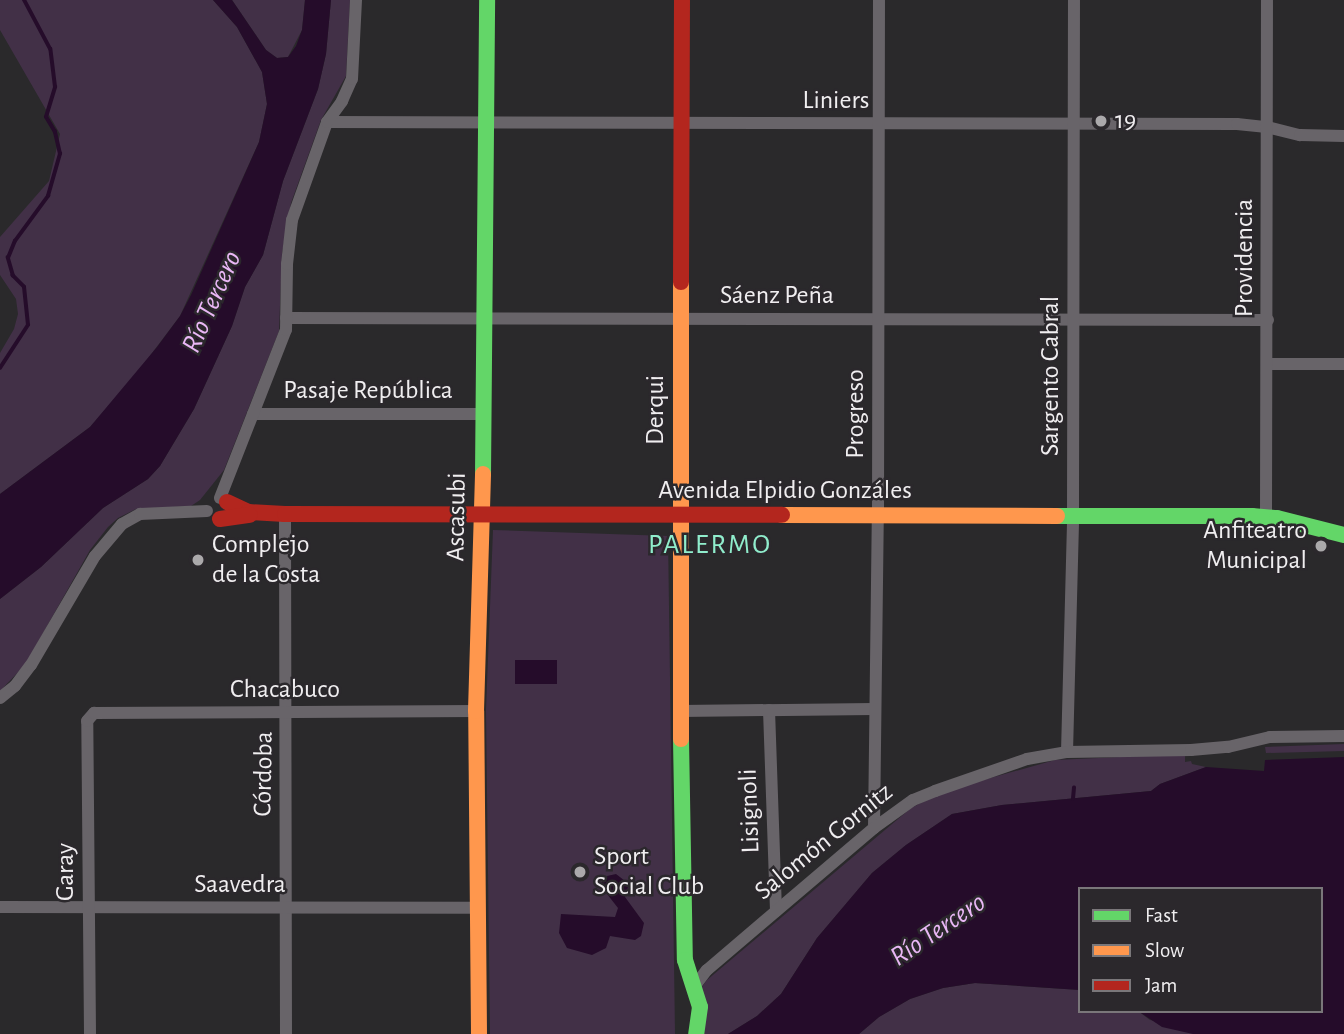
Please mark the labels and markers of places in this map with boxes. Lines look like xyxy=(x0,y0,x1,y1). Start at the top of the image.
place label: 19 xyxy=(1115,105,1136,137)
marker: 19 xyxy=(1093,113,1109,129)
place label: Anfiteatro Municipal xyxy=(1203,515,1307,576)
place label: Complejo de la Costa xyxy=(212,529,320,590)
marker: Anfiteatro Municipal xyxy=(1313,538,1329,554)
marker: Complejo de la Costa xyxy=(190,552,206,568)
place label: Sport Social Club xyxy=(594,841,704,903)
marker: Sport Social Club xyxy=(572,864,588,880)

